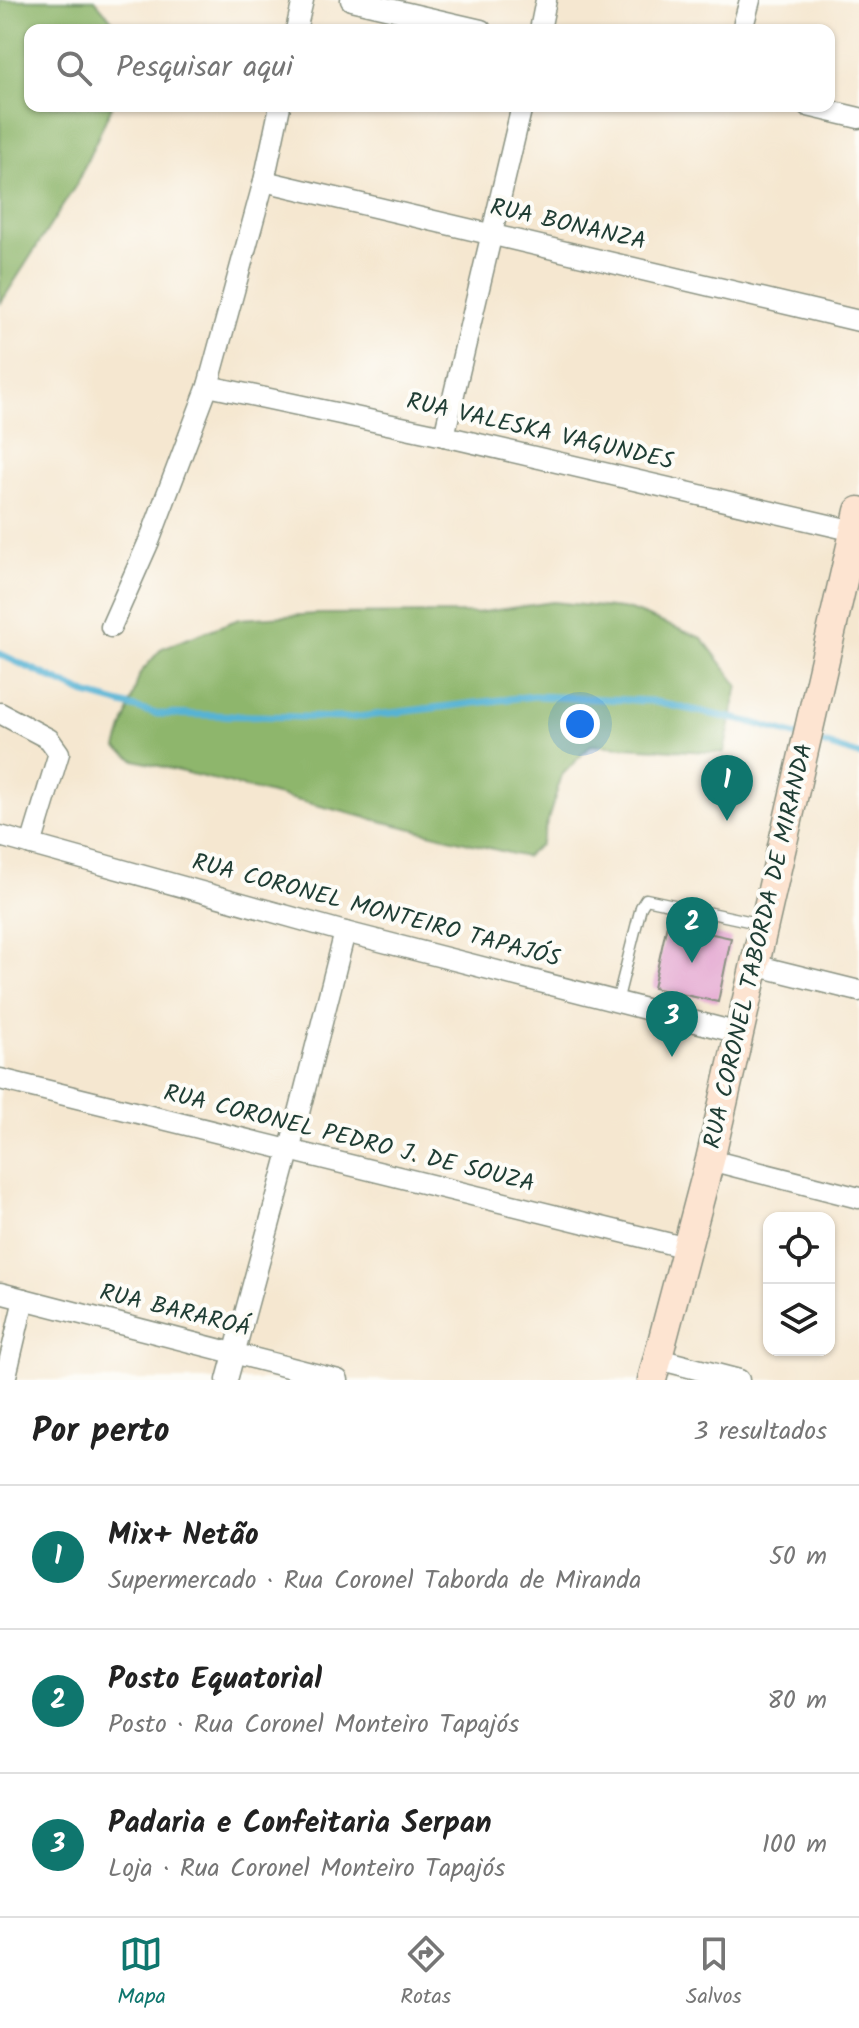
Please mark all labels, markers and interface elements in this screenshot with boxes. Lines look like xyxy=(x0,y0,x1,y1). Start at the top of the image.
search box xyxy=(24,24,835,112)
text: Pesquisar aqui xyxy=(116,44,293,92)
icon: search xyxy=(52,46,96,90)
street label: RUA BONANZA xyxy=(486,188,650,262)
street label: RUA VALESKA VAGUNDES xyxy=(403,382,678,482)
your location xyxy=(560,704,600,744)
street label: RUA CORONEL TABORDA DE MIRANDA xyxy=(693,739,825,1153)
pin: 1 xyxy=(701,755,753,821)
street label: RUA CORONEL MONTEIRO TAPAJÓS xyxy=(188,843,565,979)
pin: 2 xyxy=(666,897,718,963)
pin: 3 xyxy=(646,991,698,1057)
street label: RUA CORONEL PEDRO J. DE SOUZA xyxy=(159,1074,539,1204)
map controls xyxy=(763,1212,835,1356)
button: locate xyxy=(763,1212,835,1284)
street label: RUA BARAROÁ xyxy=(95,1273,255,1349)
button: layers xyxy=(763,1284,835,1356)
text: Por perto xyxy=(32,1405,170,1459)
text: 3 resultados xyxy=(693,1411,827,1453)
text: Mix+ Netão xyxy=(108,1512,259,1560)
text: 1 xyxy=(54,1536,62,1578)
text: 50 m xyxy=(769,1536,827,1578)
text: Supermercado · Rua Coronel Taborda de Miranda xyxy=(108,1560,641,1602)
text: Posto Equatorial xyxy=(108,1656,322,1704)
text: 2 xyxy=(50,1680,66,1722)
text: 80 m xyxy=(767,1680,827,1722)
text: Posto · Rua Coronel Monteiro Tapajós xyxy=(108,1704,519,1746)
text: Padaria e Confeitaria Serpan xyxy=(108,1800,492,1848)
text: 3 xyxy=(51,1824,65,1866)
text: 100 m xyxy=(762,1824,827,1866)
text: Loja · Rua Coronel Monteiro Tapajós xyxy=(108,1848,505,1890)
tab: Mapa xyxy=(117,1932,166,2015)
tab: Rotas xyxy=(400,1932,451,2015)
tab: Salvos xyxy=(686,1932,742,2015)

